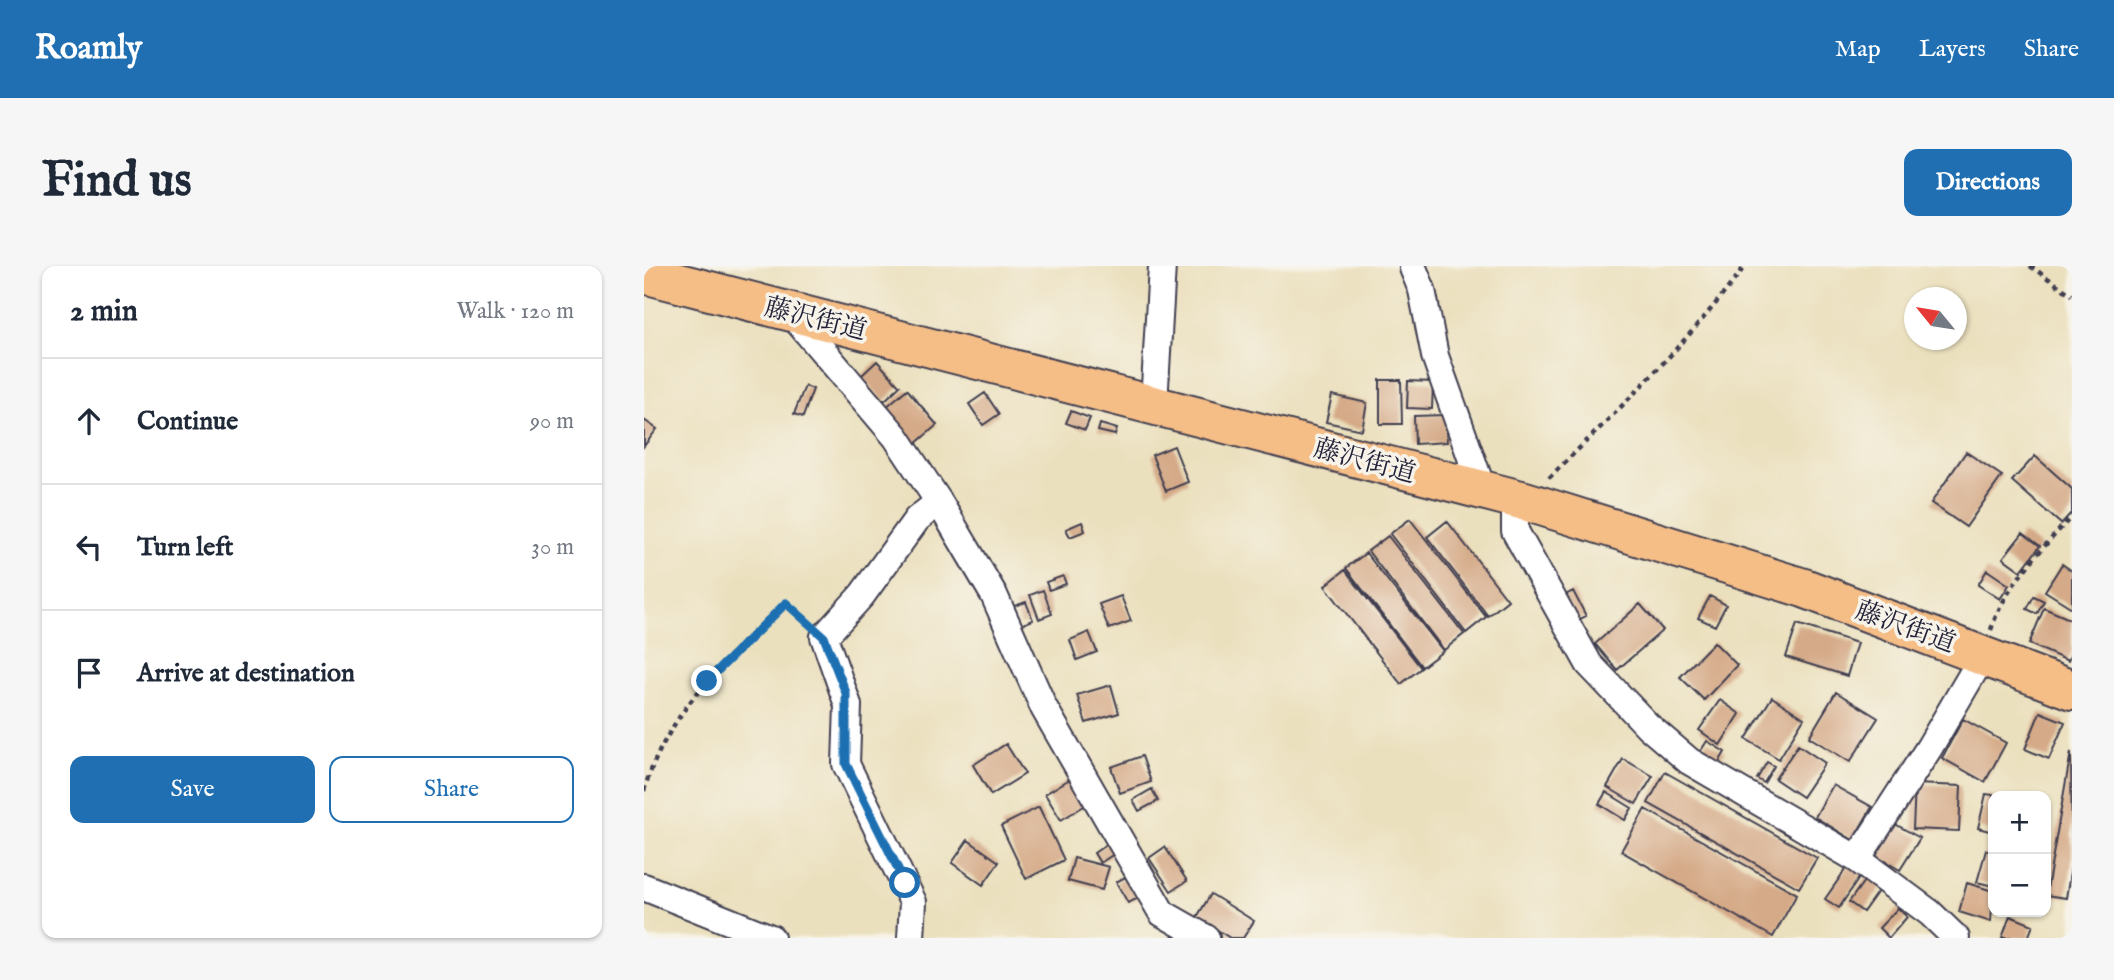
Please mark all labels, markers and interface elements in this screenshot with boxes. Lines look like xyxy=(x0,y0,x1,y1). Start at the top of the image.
text: Roamly xyxy=(35,28,142,70)
text: Map xyxy=(1835,34,1881,65)
text: Layers xyxy=(1919,34,1986,65)
text: Share xyxy=(2024,34,2079,65)
button: Directions xyxy=(1904,149,2072,216)
text: Find us xyxy=(42,151,192,213)
north arrow xyxy=(1904,287,1967,350)
street label: 藤沢街道 xyxy=(761,291,870,348)
text: 2 min xyxy=(70,293,138,331)
text: Walk · 120 m xyxy=(456,297,574,326)
icon: ahead xyxy=(70,402,108,440)
text: Continue xyxy=(137,405,238,438)
text: 90 m xyxy=(530,407,574,436)
street label: 藤沢街道 xyxy=(1310,432,1419,491)
icon: left xyxy=(70,528,108,566)
text: Turn left xyxy=(137,531,234,564)
text: 30 m xyxy=(531,533,574,562)
street label: 藤沢街道 xyxy=(1851,594,1960,661)
icon: arrive xyxy=(70,654,108,692)
text: Arrive at destination xyxy=(137,657,355,690)
route end xyxy=(691,665,722,696)
button: Save xyxy=(70,756,315,823)
button: Share xyxy=(329,756,574,823)
map controls xyxy=(1988,791,2051,917)
button: + xyxy=(1988,791,2051,854)
button: − xyxy=(1988,854,2051,917)
route start xyxy=(889,867,920,898)

